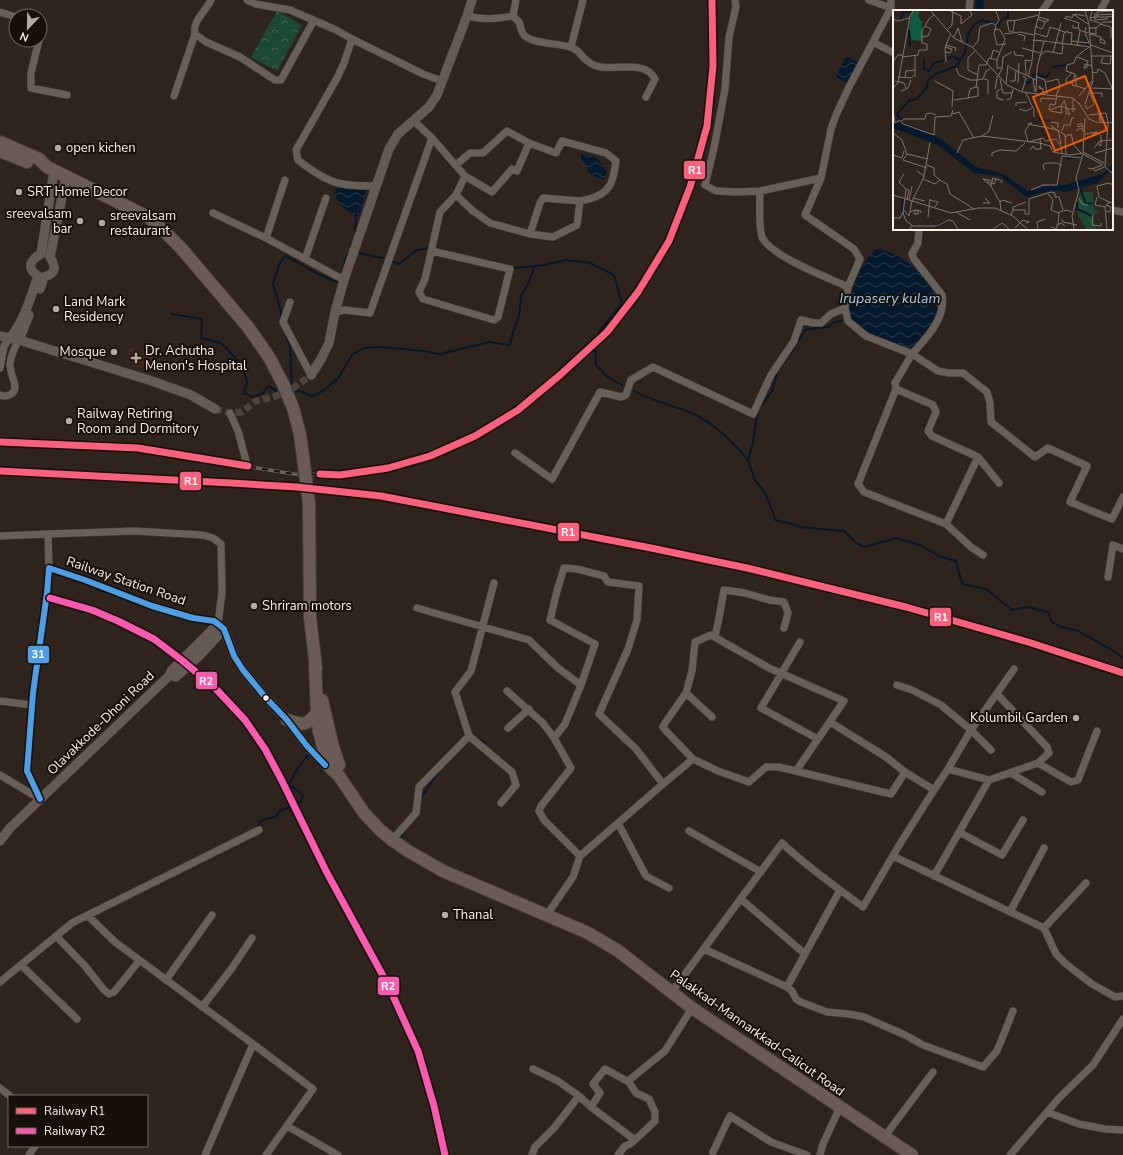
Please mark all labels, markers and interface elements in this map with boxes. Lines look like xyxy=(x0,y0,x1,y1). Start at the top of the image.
north arrow xyxy=(8,8,48,48)
inset map xyxy=(893,10,1113,230)
text: N xyxy=(18,28,31,45)
place label: open kichen xyxy=(66,139,136,157)
marker: open kichen xyxy=(53,143,63,153)
line badge: R1 xyxy=(683,160,706,180)
text: R1 xyxy=(688,163,702,178)
place label: SRT Home Decor xyxy=(27,183,128,201)
marker: SRT Home Decor xyxy=(14,187,24,197)
place label: sreevalsam bar xyxy=(6,205,72,238)
place label: sreevalsam restaurant xyxy=(110,207,176,240)
marker: sreevalsam bar xyxy=(75,216,85,226)
marker: sreevalsam restaurant xyxy=(97,218,107,228)
water label: Irupasery kulam xyxy=(840,289,940,308)
place label: Land Mark Residency xyxy=(64,293,126,326)
marker: Land Mark Residency xyxy=(51,304,61,314)
place label: Dr. Achutha Menon's Hospital xyxy=(145,342,247,375)
place label: Mosque xyxy=(60,343,106,361)
marker: Mosque xyxy=(109,347,119,357)
marker: Dr. Achutha Menon's Hospital xyxy=(130,352,142,364)
place label: Railway Retiring Room and Dormitory xyxy=(77,405,199,438)
marker: Railway Retiring Room and Dormitory xyxy=(64,416,74,426)
line badge: R1 xyxy=(179,471,202,491)
text: R1 xyxy=(184,474,198,489)
line badge: R1 xyxy=(557,522,580,542)
text: R1 xyxy=(561,525,575,540)
street label: Railway Station Road xyxy=(64,552,188,610)
place label: Shriram motors xyxy=(262,597,352,615)
marker: Shriram motors xyxy=(249,601,259,611)
line badge: R1 xyxy=(929,607,952,627)
text: R1 xyxy=(934,610,948,625)
line badge: 31 xyxy=(27,645,50,664)
text: 31 xyxy=(31,647,45,662)
street label: Olavakkode-Dhoni Road xyxy=(43,667,159,779)
line badge: R2 xyxy=(195,671,218,690)
text: R2 xyxy=(199,674,213,689)
unlabelled marker xyxy=(261,693,271,703)
place label: Kolumbil Garden xyxy=(970,709,1068,727)
marker: Kolumbil Garden xyxy=(1071,713,1081,723)
place label: Thanal xyxy=(453,906,493,924)
marker: Thanal xyxy=(440,910,450,920)
street label: Palakkad-Mannarkkad-Calicut Road xyxy=(666,966,848,1100)
line badge: R2 xyxy=(377,976,400,996)
text: R2 xyxy=(381,979,395,994)
legend xyxy=(8,1095,148,1147)
text: Railway R1 xyxy=(44,1103,105,1119)
text: Railway R2 xyxy=(44,1123,105,1139)

